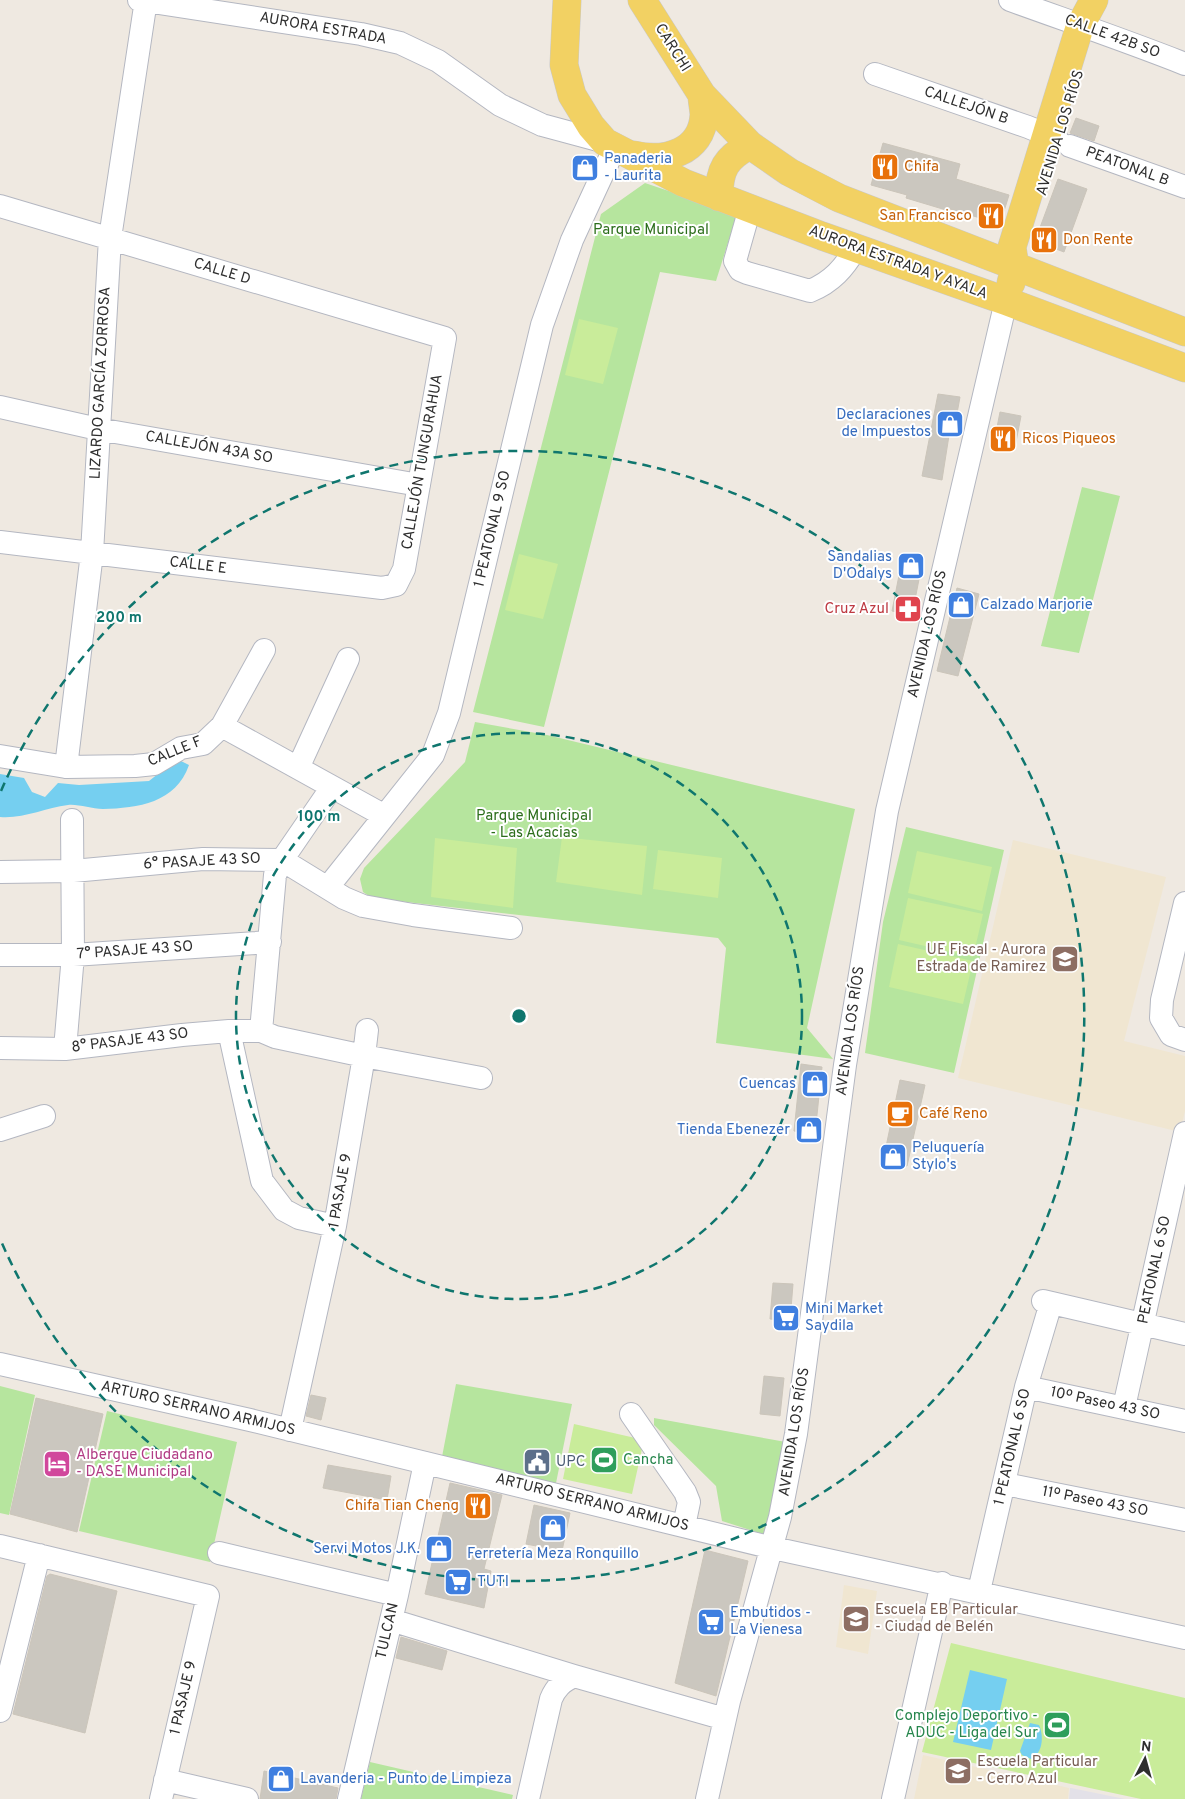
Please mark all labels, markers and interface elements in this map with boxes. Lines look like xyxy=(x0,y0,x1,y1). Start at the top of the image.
street label: AURORA ESTRADA xyxy=(258,8,388,50)
street label: CALLE 42B SO xyxy=(1062,11,1162,63)
street label: CARCHI xyxy=(650,20,694,76)
street label: AVENIDA LOS RÍOS xyxy=(1032,68,1089,198)
street label: CALLEJÓN B xyxy=(921,81,1011,129)
street label: PEATONAL B xyxy=(1083,143,1171,191)
place label: Panaderia - Laurita xyxy=(604,150,672,186)
restaurant icon: Chifa xyxy=(870,152,900,182)
shop icon: Panaderia - Laurita xyxy=(570,153,600,183)
place label: Chifa xyxy=(904,158,939,177)
restaurant icon: San Francisco xyxy=(976,201,1006,231)
place label: San Francisco xyxy=(879,207,972,226)
park label: Parque Municipal xyxy=(593,221,709,240)
street label: AURORA ESTRADA Y AYALA xyxy=(806,222,990,304)
restaurant icon: Don Rente xyxy=(1029,225,1059,255)
place label: Don Rente xyxy=(1063,231,1133,250)
street label: CALLE D xyxy=(191,254,253,290)
street label: LIZARDO GARCÍA ZORROSA xyxy=(85,286,116,480)
street label: CALLEJÓN TUNGURAHUA xyxy=(396,372,448,551)
place label: Declaraciones de Impuestos xyxy=(836,406,931,442)
shop icon: Declaraciones de Impuestos xyxy=(935,409,965,439)
restaurant icon: Ricos Piqueos xyxy=(988,424,1018,454)
street label: CALLEJÓN 43A SO xyxy=(144,425,275,469)
place label: Ricos Piqueos xyxy=(1022,430,1116,449)
street label: 1 PEATONAL 9 SO xyxy=(470,469,516,589)
place label: Sandalias D'Odalys xyxy=(827,548,892,584)
shop icon: Sandalias D'Odalys xyxy=(896,551,926,581)
street label: CALLE E xyxy=(168,553,228,579)
street label: AVENIDA LOS RÍOS xyxy=(903,568,952,700)
shop icon: Calzado Marjorie xyxy=(946,590,976,620)
pharmacy icon: Cruz Azul xyxy=(893,594,923,624)
place label: Calzado Marjorie xyxy=(980,596,1093,615)
place label: Cruz Azul xyxy=(825,600,889,619)
text: 200 m xyxy=(96,609,142,628)
street label: CALLE F xyxy=(145,733,205,771)
park label: Parque Municipal - Las Acacias xyxy=(476,807,592,843)
text: 100 m xyxy=(298,808,340,827)
street label: 6° PASAJE 43 SO xyxy=(143,849,261,875)
street label: 7° PASAJE 43 SO xyxy=(76,937,194,965)
place label: UE Fiscal - Aurora Estrada de Ramirez xyxy=(916,941,1046,977)
school or university icon: UE Fiscal - Aurora Estrada de Ramirez xyxy=(1050,944,1080,974)
street label: AVENIDA LOS RÍOS xyxy=(832,965,869,1097)
centre of rings xyxy=(510,1007,528,1025)
street label: 8° PASAJE 43 SO xyxy=(70,1024,190,1058)
shop icon: Cuencas xyxy=(800,1069,830,1099)
place label: Cuencas xyxy=(739,1075,796,1094)
cafe icon: Café Reno xyxy=(885,1099,915,1129)
place label: Café Reno xyxy=(919,1105,988,1124)
shop icon: Tienda Ebenezer xyxy=(794,1115,824,1145)
place label: Tienda Ebenezer xyxy=(677,1121,790,1140)
place label: Peluquería Stylo's xyxy=(912,1139,984,1175)
shop icon: Peluquería Stylo's xyxy=(878,1142,908,1172)
street label: 1 PASAJE 9 xyxy=(325,1152,357,1230)
street label: PEATONAL 6 SO xyxy=(1134,1214,1176,1326)
place label: Mini Market Saydila xyxy=(805,1300,883,1336)
supermarket icon: Mini Market Saydila xyxy=(771,1303,801,1333)
street label: AVENIDA LOS RÍOS xyxy=(774,1366,815,1498)
street label: ARTURO SERRANO ARMIJOS xyxy=(99,1377,297,1441)
street label: 10º Paseo 43 SO xyxy=(1048,1383,1162,1425)
street label: 1 PEATONAL 6 SO xyxy=(990,1387,1036,1507)
sports icon: Cancha xyxy=(589,1445,619,1475)
place label: Albergue Ciudadano - DASE Municipal xyxy=(76,1446,213,1482)
public building icon: UPC xyxy=(522,1447,552,1477)
hotel icon: Albergue Ciudadano - DASE Municipal xyxy=(42,1449,72,1479)
place label: Cancha xyxy=(623,1451,673,1470)
place label: UPC xyxy=(556,1453,585,1472)
street label: ARTURO SERRANO ARMIJOS xyxy=(493,1470,691,1536)
street label: 11º Paseo 43 SO xyxy=(1040,1482,1150,1522)
restaurant icon: Chifa Tian Cheng xyxy=(463,1491,493,1521)
place label: Chifa Tian Cheng xyxy=(345,1497,459,1516)
shop icon: Ferretería Meza Ronquillo xyxy=(538,1513,568,1543)
shop icon: Servi Motos J.K. xyxy=(424,1534,454,1564)
place label: Servi Motos J.K. xyxy=(313,1540,420,1559)
place label: Ferretería Meza Ronquillo xyxy=(467,1545,639,1564)
supermarket icon: TUTI xyxy=(443,1567,473,1597)
place label: TUTI xyxy=(477,1573,509,1592)
street label: TULCAN xyxy=(372,1601,404,1661)
place label: Escuela EB Particular - Ciudad de Belén xyxy=(875,1601,1018,1637)
place label: Embutidos - La Vienesa xyxy=(730,1604,811,1640)
school or university icon: Escuela EB Particular - Ciudad de Belén xyxy=(841,1604,871,1634)
supermarket icon: Embutidos - La Vienesa xyxy=(696,1607,726,1637)
street label: 1 PASAJE 9 xyxy=(166,1659,202,1737)
place label: Complejo Deportivo - ADUC - Liga del Sur xyxy=(895,1707,1038,1743)
sports icon: Complejo Deportivo - ADUC - Liga del Sur xyxy=(1042,1710,1072,1740)
north arrow xyxy=(1120,1734,1170,1784)
text: N xyxy=(1140,1739,1152,1757)
place label: Escuela Particular - Cerro Azul xyxy=(977,1753,1098,1789)
school or university icon: Escuela Particular - Cerro Azul xyxy=(943,1756,973,1786)
shop icon: Lavanderia - Punto de Limpieza xyxy=(266,1764,296,1794)
place label: Lavanderia - Punto de Limpieza xyxy=(300,1770,512,1789)

